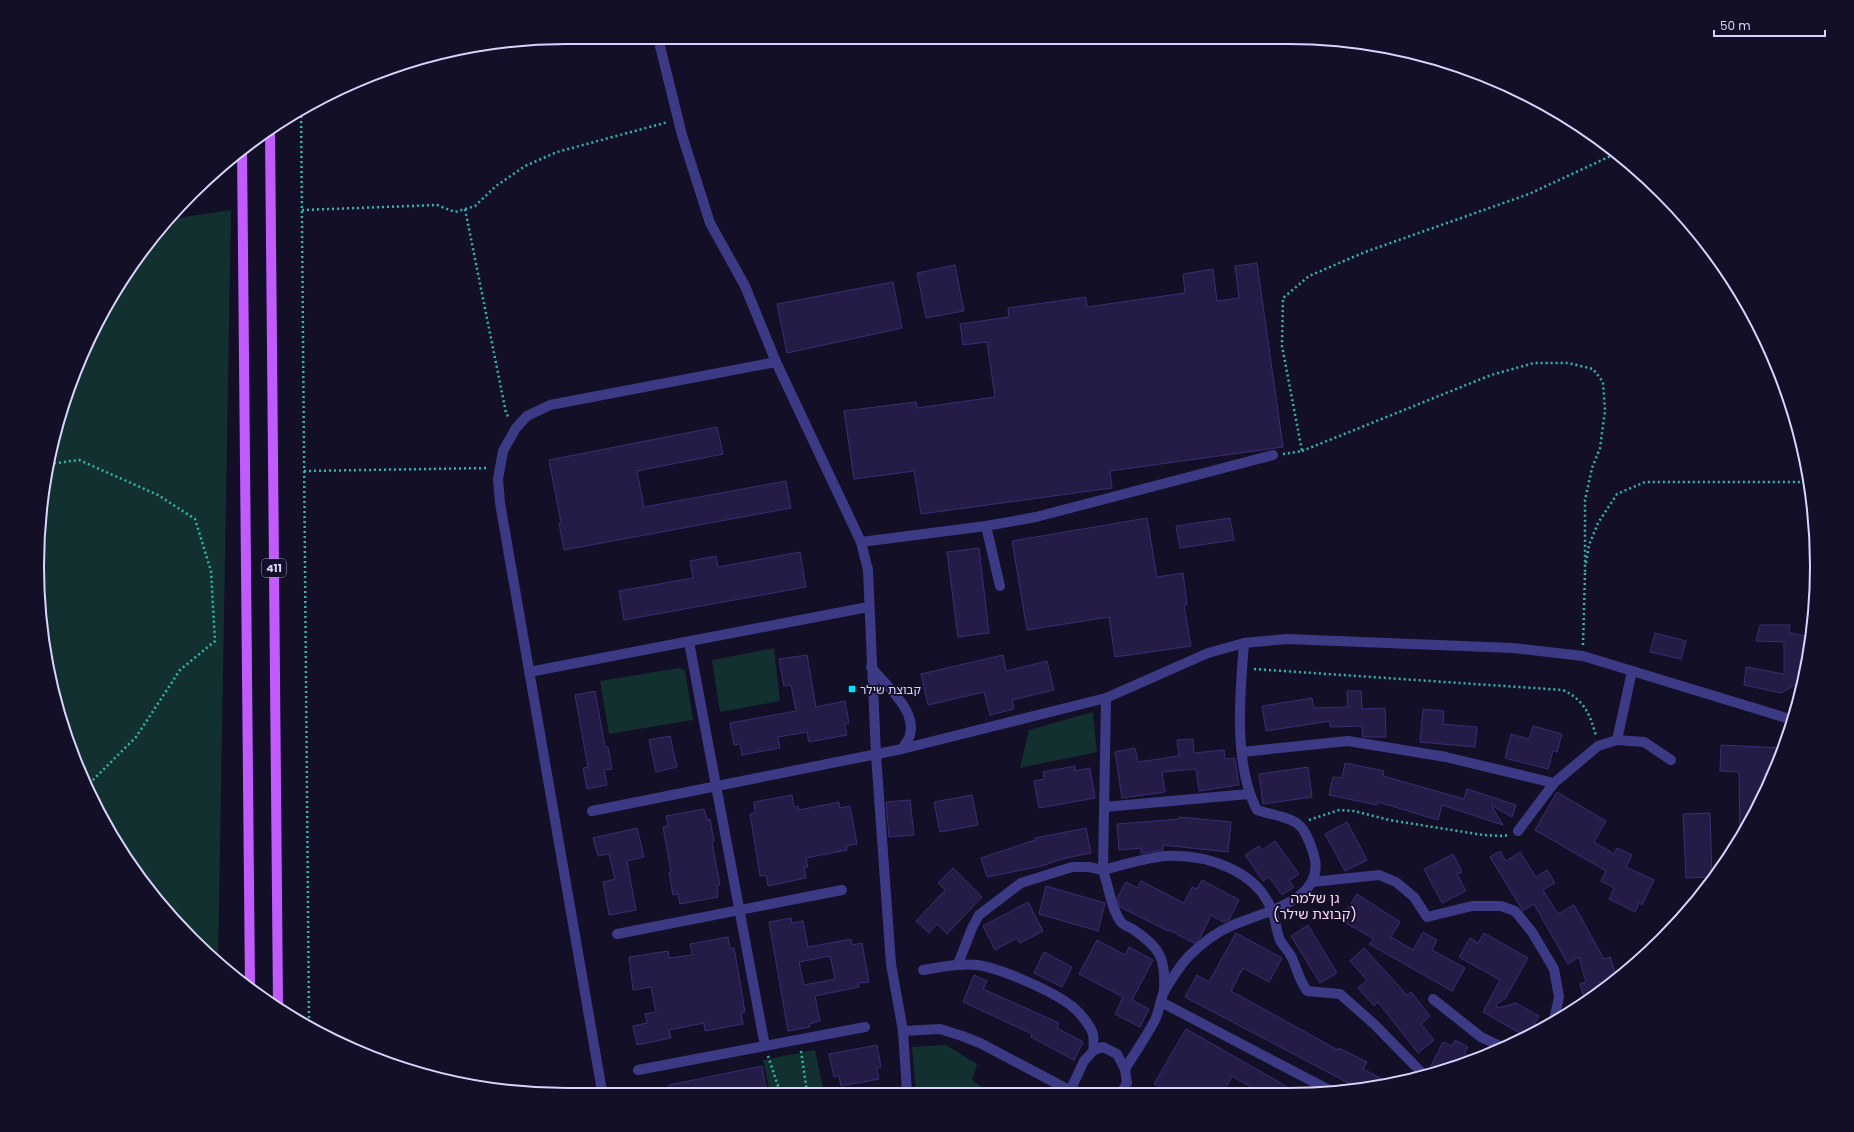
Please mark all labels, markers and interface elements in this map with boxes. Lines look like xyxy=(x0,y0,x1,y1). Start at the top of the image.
scale bar xyxy=(1714,12,1825,38)
text: 50 m xyxy=(1720,17,1751,34)
road number: 411 xyxy=(262,559,286,577)
place label: קבוצת שילר xyxy=(860,681,921,698)
marker: קבוצת שילר xyxy=(847,684,857,694)
district label: גן שלמה (קבוצת שילר) xyxy=(1273,888,1357,924)

